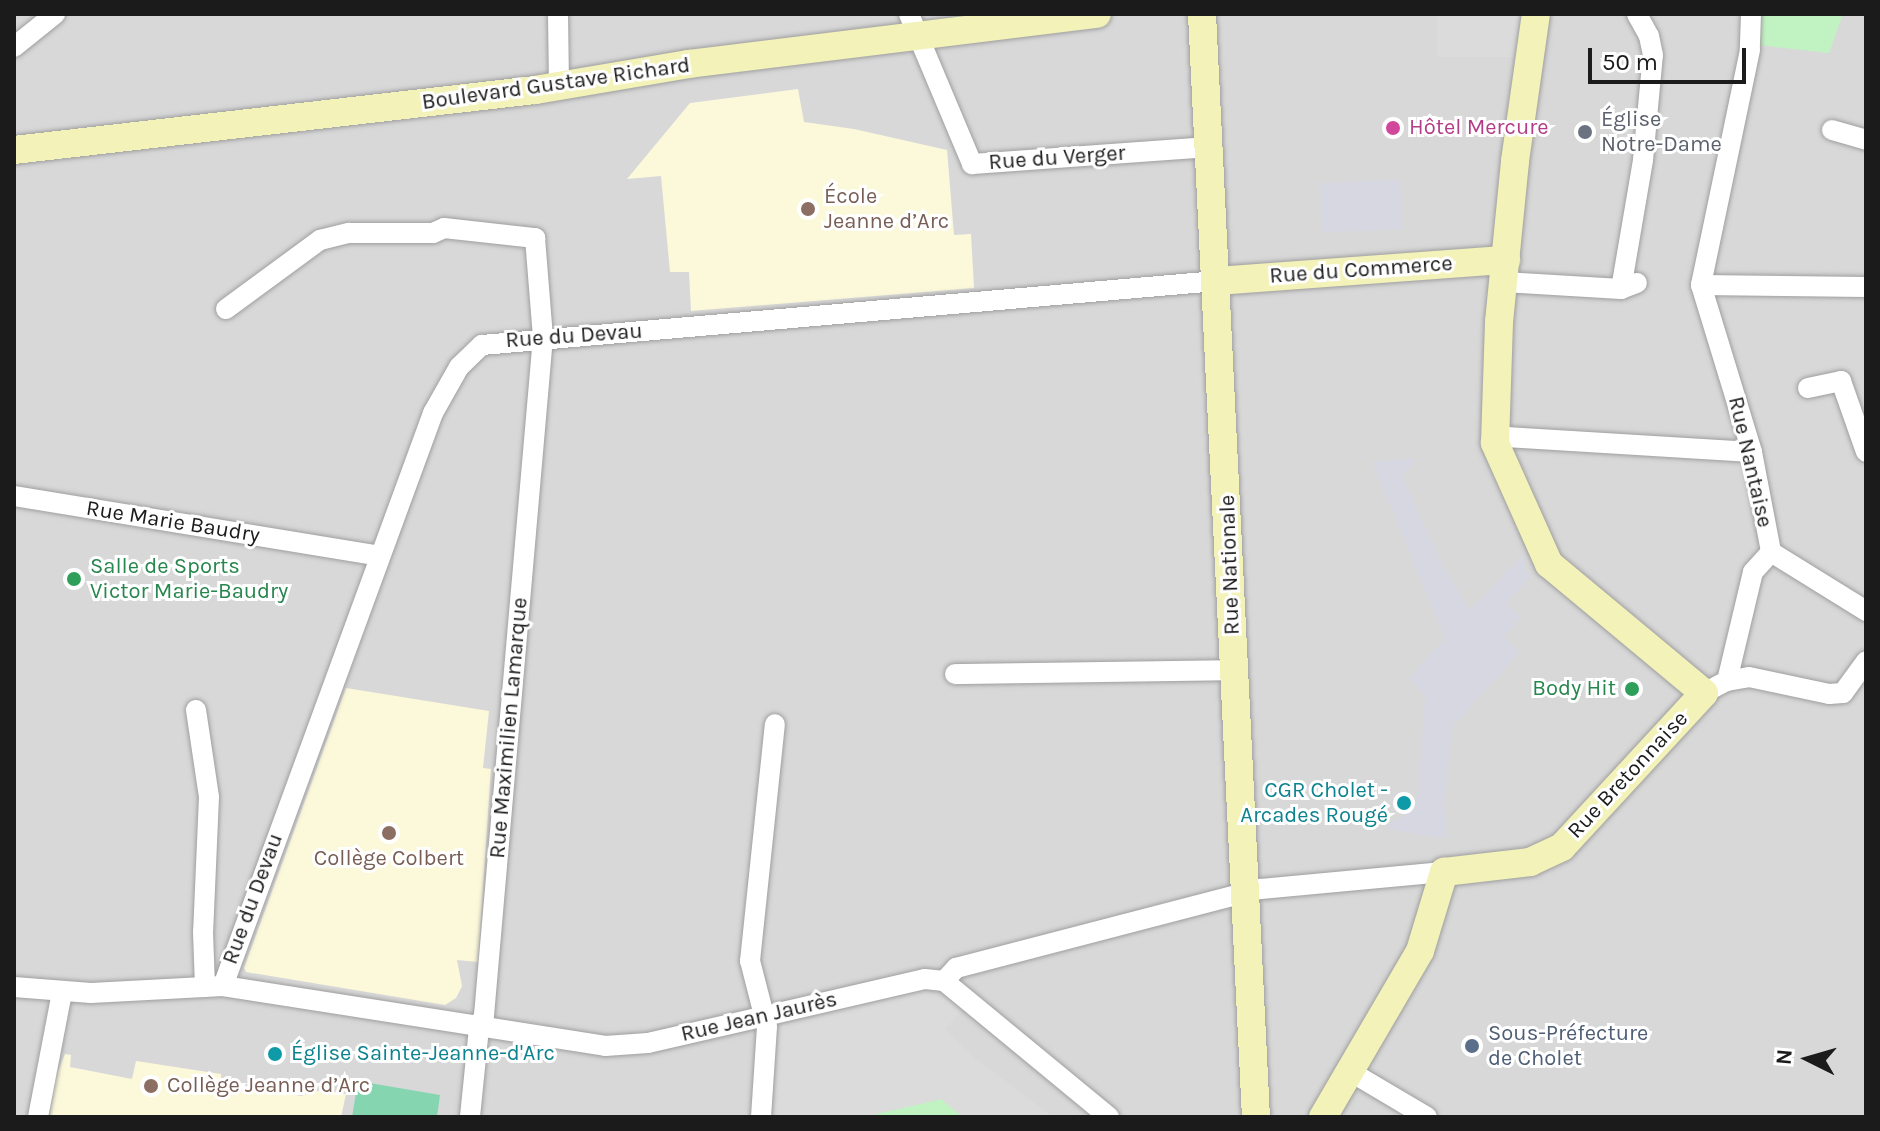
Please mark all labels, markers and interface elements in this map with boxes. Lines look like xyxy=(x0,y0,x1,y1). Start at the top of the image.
scale bar xyxy=(1592,32,1750,82)
text: 50 m xyxy=(1602,48,1658,76)
street label: Boulevard Gustave Richard xyxy=(420,52,692,116)
place label: Église Notre-Dame xyxy=(1601,106,1722,158)
place label: Hôtel Mercure xyxy=(1409,115,1548,141)
marker: Hôtel Mercure xyxy=(1384,119,1402,137)
marker: Église Notre-Dame xyxy=(1576,123,1594,141)
street label: Rue du Verger xyxy=(988,140,1126,176)
place label: École Jeanne d’Arc xyxy=(824,183,949,234)
marker: École Jeanne d’Arc xyxy=(799,200,817,218)
street label: Rue du Commerce xyxy=(1269,250,1453,290)
street label: Rue du Devau xyxy=(505,318,643,354)
street label: Rue Nantaise xyxy=(1722,394,1778,530)
street label: Rue Nationale xyxy=(1214,494,1246,636)
street label: Rue Marie Baudry xyxy=(84,495,262,549)
place label: Salle de Sports Victor Marie-Baudry xyxy=(90,553,288,604)
marker: Salle de Sports Victor Marie-Baudry xyxy=(65,570,83,588)
street label: Rue Maximilien Lamarque xyxy=(484,596,534,860)
place label: Body Hit xyxy=(1532,676,1616,702)
marker: Body Hit xyxy=(1623,680,1641,698)
street label: Rue Bretonnaise xyxy=(1562,706,1694,844)
place label: CGR Cholet - Arcades Rougé xyxy=(1240,777,1388,828)
marker: CGR Cholet - Arcades Rougé xyxy=(1395,794,1413,812)
marker: Collège Colbert xyxy=(380,824,398,842)
street label: Rue du Devau xyxy=(217,830,289,968)
place label: Collège Colbert xyxy=(314,846,464,872)
street label: Rue Jean Jaurès xyxy=(678,986,840,1048)
north arrow xyxy=(1768,1019,1848,1099)
place label: Sous-Préfecture de Cholet xyxy=(1488,1020,1648,1072)
marker: Sous-Préfecture de Cholet xyxy=(1463,1037,1481,1055)
place label: Église Sainte-Jeanne-d'Arc xyxy=(291,1041,555,1067)
marker: Église Sainte-Jeanne-d'Arc xyxy=(266,1045,284,1063)
text: N xyxy=(1770,1048,1798,1066)
place label: Collège Jeanne d’Arc xyxy=(167,1073,370,1099)
marker: Collège Jeanne d’Arc xyxy=(142,1077,160,1095)

